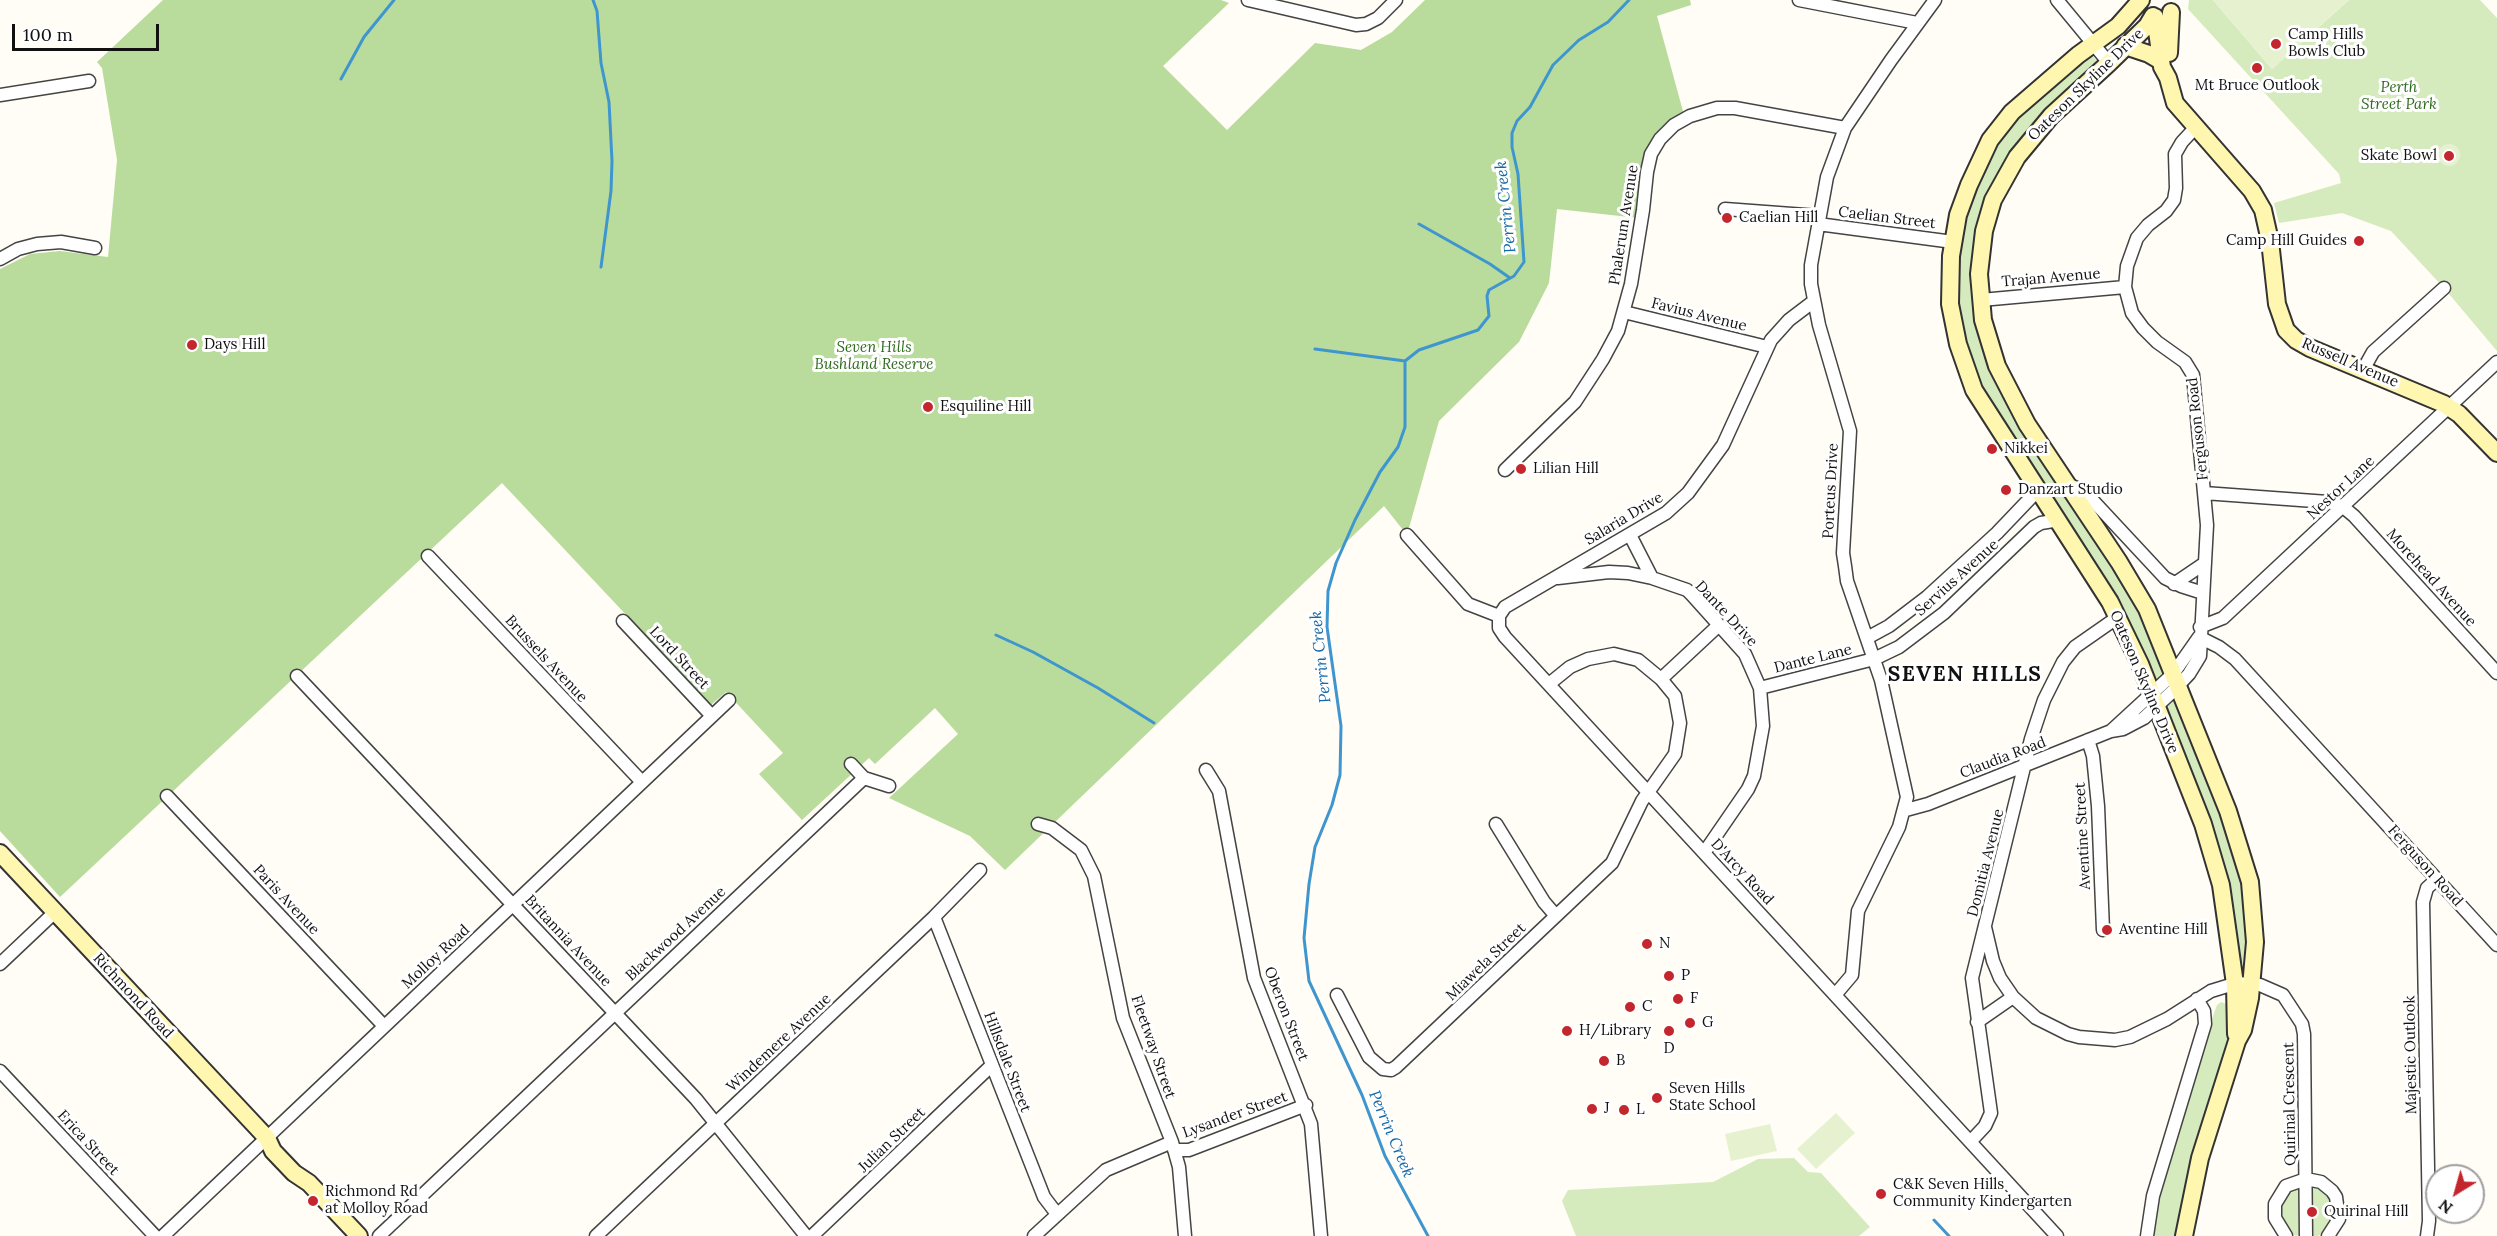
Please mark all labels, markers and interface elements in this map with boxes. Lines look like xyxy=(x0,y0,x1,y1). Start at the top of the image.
scale bar xyxy=(15,12,162,50)
text: 100 m xyxy=(23,23,73,46)
street label: Oateson Skyline Drive xyxy=(2024,25,2148,145)
place label: Camp Hills Bowls Club xyxy=(2288,26,2365,61)
marker: Camp Hills Bowls Club xyxy=(2269,37,2283,51)
marker: Mt Bruce Outlook xyxy=(2250,61,2264,75)
place label: Mt Bruce Outlook xyxy=(2195,77,2319,95)
park label: Perth Street Park xyxy=(2361,79,2437,114)
place label: Skate Bowl xyxy=(2361,147,2437,165)
marker: Skate Bowl xyxy=(2442,149,2456,163)
water label: Perrin Creek xyxy=(1492,160,1520,254)
street label: Phalerum Avenue xyxy=(1606,164,1642,286)
street label: Caelian Street xyxy=(1837,203,1937,233)
place label: Caelian Hill xyxy=(1739,209,1818,227)
marker: Caelian Hill xyxy=(1720,211,1734,225)
place label: Camp Hill Guides xyxy=(2226,232,2347,250)
marker: Camp Hill Guides xyxy=(2352,234,2366,248)
street label: Trajan Avenue xyxy=(2001,265,2101,291)
street label: Favius Avenue xyxy=(1649,294,1749,336)
street label: Russell Avenue xyxy=(2299,335,2401,391)
place label: Days Hill xyxy=(204,336,265,354)
marker: Days Hill xyxy=(185,338,199,352)
park label: Seven Hills Bushland Reserve xyxy=(814,339,934,374)
street label: Ferguson Road xyxy=(2184,377,2212,481)
place label: Esquiline Hill xyxy=(940,398,1032,416)
marker: Esquiline Hill xyxy=(921,400,935,414)
place label: Nikkei xyxy=(2004,440,2048,458)
marker: Nikkei xyxy=(1985,442,1999,456)
street label: Porteus Drive xyxy=(1820,443,1842,539)
street label: Nestor Lane xyxy=(2304,452,2378,524)
place label: Lilian Hill xyxy=(1533,460,1599,478)
marker: Lilian Hill xyxy=(1514,462,1528,476)
place label: Danzart Studio xyxy=(2018,481,2123,499)
marker: Danzart Studio xyxy=(1999,483,2013,497)
street label: Salaria Drive xyxy=(1582,489,1666,549)
street label: Morehead Avenue xyxy=(2382,525,2480,631)
street label: Servius Avenue xyxy=(1912,536,2002,620)
street label: Dante Drive xyxy=(1691,577,1761,651)
street label: Oateson Skyline Drive xyxy=(2106,608,2182,756)
water label: Perrin Creek xyxy=(1307,610,1335,704)
street label: Brussels Avenue xyxy=(501,612,591,706)
street label: Lord Street xyxy=(645,623,713,693)
street label: Dante Lane xyxy=(1772,641,1854,677)
district label: SEVEN HILLS xyxy=(1888,662,2042,688)
street label: Claudia Road xyxy=(1957,733,2049,783)
street label: Aventine Street xyxy=(2071,782,2095,890)
street label: Domitia Avenue xyxy=(1964,807,2008,919)
street label: Ferguson Road xyxy=(2384,822,2466,910)
street label: D'Arcy Road xyxy=(1707,835,1777,909)
street label: Paris Avenue xyxy=(249,861,323,939)
street label: Blackwood Avenue xyxy=(622,883,730,985)
street label: Britannia Avenue xyxy=(521,891,615,991)
street label: Miawela Street xyxy=(1442,919,1530,1005)
street label: Molloy Road xyxy=(398,921,474,993)
place label: Aventine Hill xyxy=(2119,921,2208,939)
marker: Aventine Hill xyxy=(2100,923,2114,937)
place label: N xyxy=(1659,935,1670,953)
marker: N xyxy=(1640,937,1654,951)
street label: Richmond Road xyxy=(89,950,177,1042)
street label: Oberon Street xyxy=(1260,964,1312,1064)
place label: P xyxy=(1681,967,1690,985)
marker: P xyxy=(1662,969,1676,983)
street label: Windemere Avenue xyxy=(723,990,835,1096)
place label: F xyxy=(1690,990,1698,1008)
marker: F xyxy=(1671,992,1685,1006)
street label: Fleetway Street xyxy=(1127,993,1179,1101)
street label: Majestic Outlook xyxy=(2401,995,2421,1115)
place label: C xyxy=(1642,998,1652,1016)
marker: C xyxy=(1623,1000,1637,1014)
street label: Hillsdale Street xyxy=(980,1009,1034,1115)
place label: G xyxy=(1702,1014,1713,1032)
marker: G xyxy=(1683,1016,1697,1030)
place label: H/Library xyxy=(1579,1022,1651,1040)
marker: H/Library xyxy=(1560,1024,1574,1038)
marker: D xyxy=(1662,1024,1676,1038)
place label: D xyxy=(1663,1040,1675,1058)
street label: Quirinal Crescent xyxy=(2280,1042,2300,1166)
place label: B xyxy=(1616,1052,1625,1070)
marker: B xyxy=(1597,1054,1611,1068)
place label: Seven Hills State School xyxy=(1669,1080,1756,1115)
street label: Lysander Street xyxy=(1180,1088,1290,1142)
water label: Perrin Creek xyxy=(1364,1088,1418,1180)
marker: Seven Hills State School xyxy=(1650,1091,1664,1105)
place label: J xyxy=(1604,1100,1610,1118)
place label: L xyxy=(1636,1101,1645,1119)
marker: J xyxy=(1585,1102,1599,1116)
marker: L xyxy=(1617,1103,1631,1117)
street label: Julian Street xyxy=(855,1104,929,1176)
street label: Erica Street xyxy=(53,1107,123,1179)
north arrow xyxy=(2425,1164,2485,1224)
place label: C&K Seven Hills Community Kindergarten xyxy=(1893,1176,2072,1211)
place label: Richmond Rd at Molloy Road xyxy=(325,1183,428,1218)
marker: C&K Seven Hills Community Kindergarten xyxy=(1874,1187,1888,1201)
marker: Richmond Rd at Molloy Road xyxy=(306,1194,320,1208)
text: N xyxy=(2434,1195,2456,1218)
place label: Quirinal Hill xyxy=(2324,1203,2409,1221)
marker: Quirinal Hill xyxy=(2305,1205,2319,1219)

